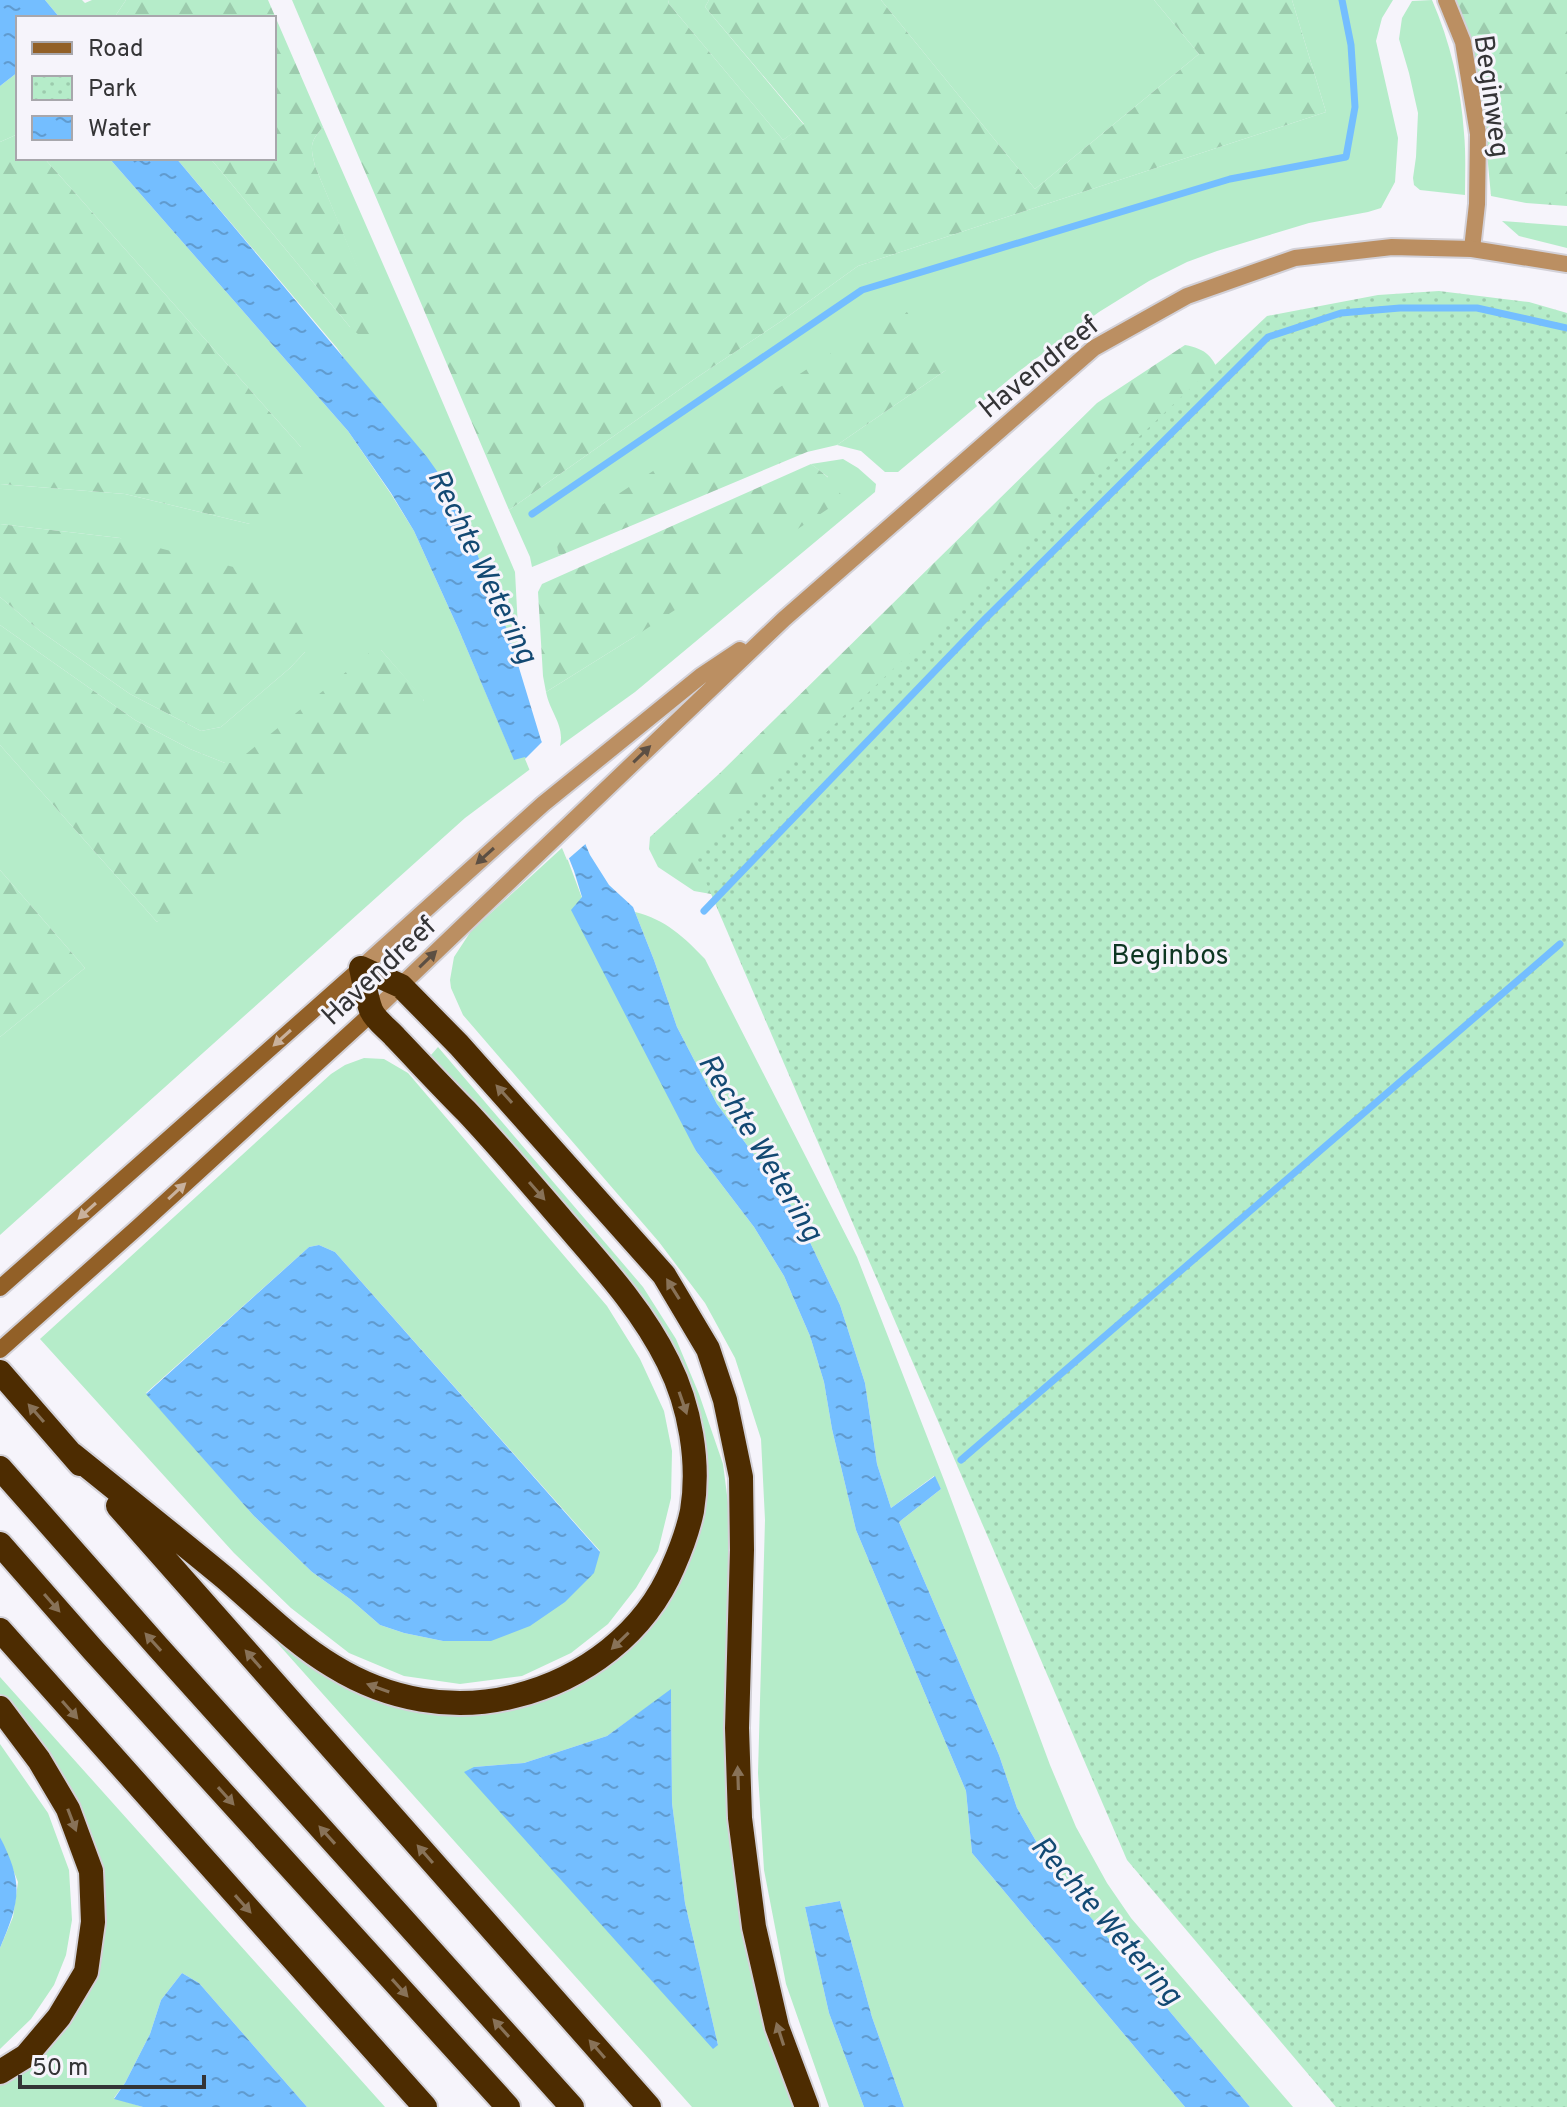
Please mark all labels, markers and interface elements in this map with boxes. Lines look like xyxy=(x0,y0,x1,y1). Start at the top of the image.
legend xyxy=(16,16,276,160)
street label: Beginweg xyxy=(1464,33,1516,160)
text: Road xyxy=(88,35,144,65)
text: Park xyxy=(88,75,138,105)
text: Water xyxy=(88,115,151,145)
street label: Havendreef xyxy=(972,309,1107,428)
water label: Rechte Wetering xyxy=(418,464,544,671)
one-way arrow xyxy=(632,745,651,764)
one-way arrow xyxy=(476,846,495,864)
street label: Havendreef xyxy=(315,910,445,1035)
park label: Beginbos xyxy=(1111,939,1229,975)
one-way arrow xyxy=(418,951,437,969)
one-way arrow xyxy=(272,1029,292,1046)
water label: Rechte Wetering xyxy=(688,1048,830,1249)
one-way arrow xyxy=(495,1085,513,1104)
one-way arrow xyxy=(528,1181,545,1201)
one-way arrow xyxy=(167,1183,186,1201)
one-way arrow xyxy=(78,1202,98,1219)
one-way arrow xyxy=(666,1279,681,1300)
one-way arrow xyxy=(678,1391,690,1415)
one-way arrow xyxy=(28,1403,45,1423)
one-way arrow xyxy=(42,1593,60,1612)
one-way arrow xyxy=(611,1631,630,1649)
one-way arrow xyxy=(145,1632,163,1651)
one-way arrow xyxy=(245,1649,262,1669)
one-way arrow xyxy=(366,1681,390,1693)
one-way arrow xyxy=(61,1699,78,1719)
one-way arrow xyxy=(732,1765,745,1790)
one-way arrow xyxy=(216,1786,234,1805)
one-way arrow xyxy=(66,1808,79,1832)
one-way arrow xyxy=(319,1826,336,1846)
water label: Rechte Wetering xyxy=(1022,1829,1189,2014)
one-way arrow xyxy=(417,1844,434,1864)
one-way arrow xyxy=(234,1894,252,1913)
one-way arrow xyxy=(391,1979,409,1998)
one-way arrow xyxy=(493,2019,510,2039)
one-way arrow xyxy=(774,2021,786,2045)
scale bar xyxy=(20,2039,204,2089)
one-way arrow xyxy=(589,2039,607,2058)
text: 50 m xyxy=(32,2054,88,2084)

